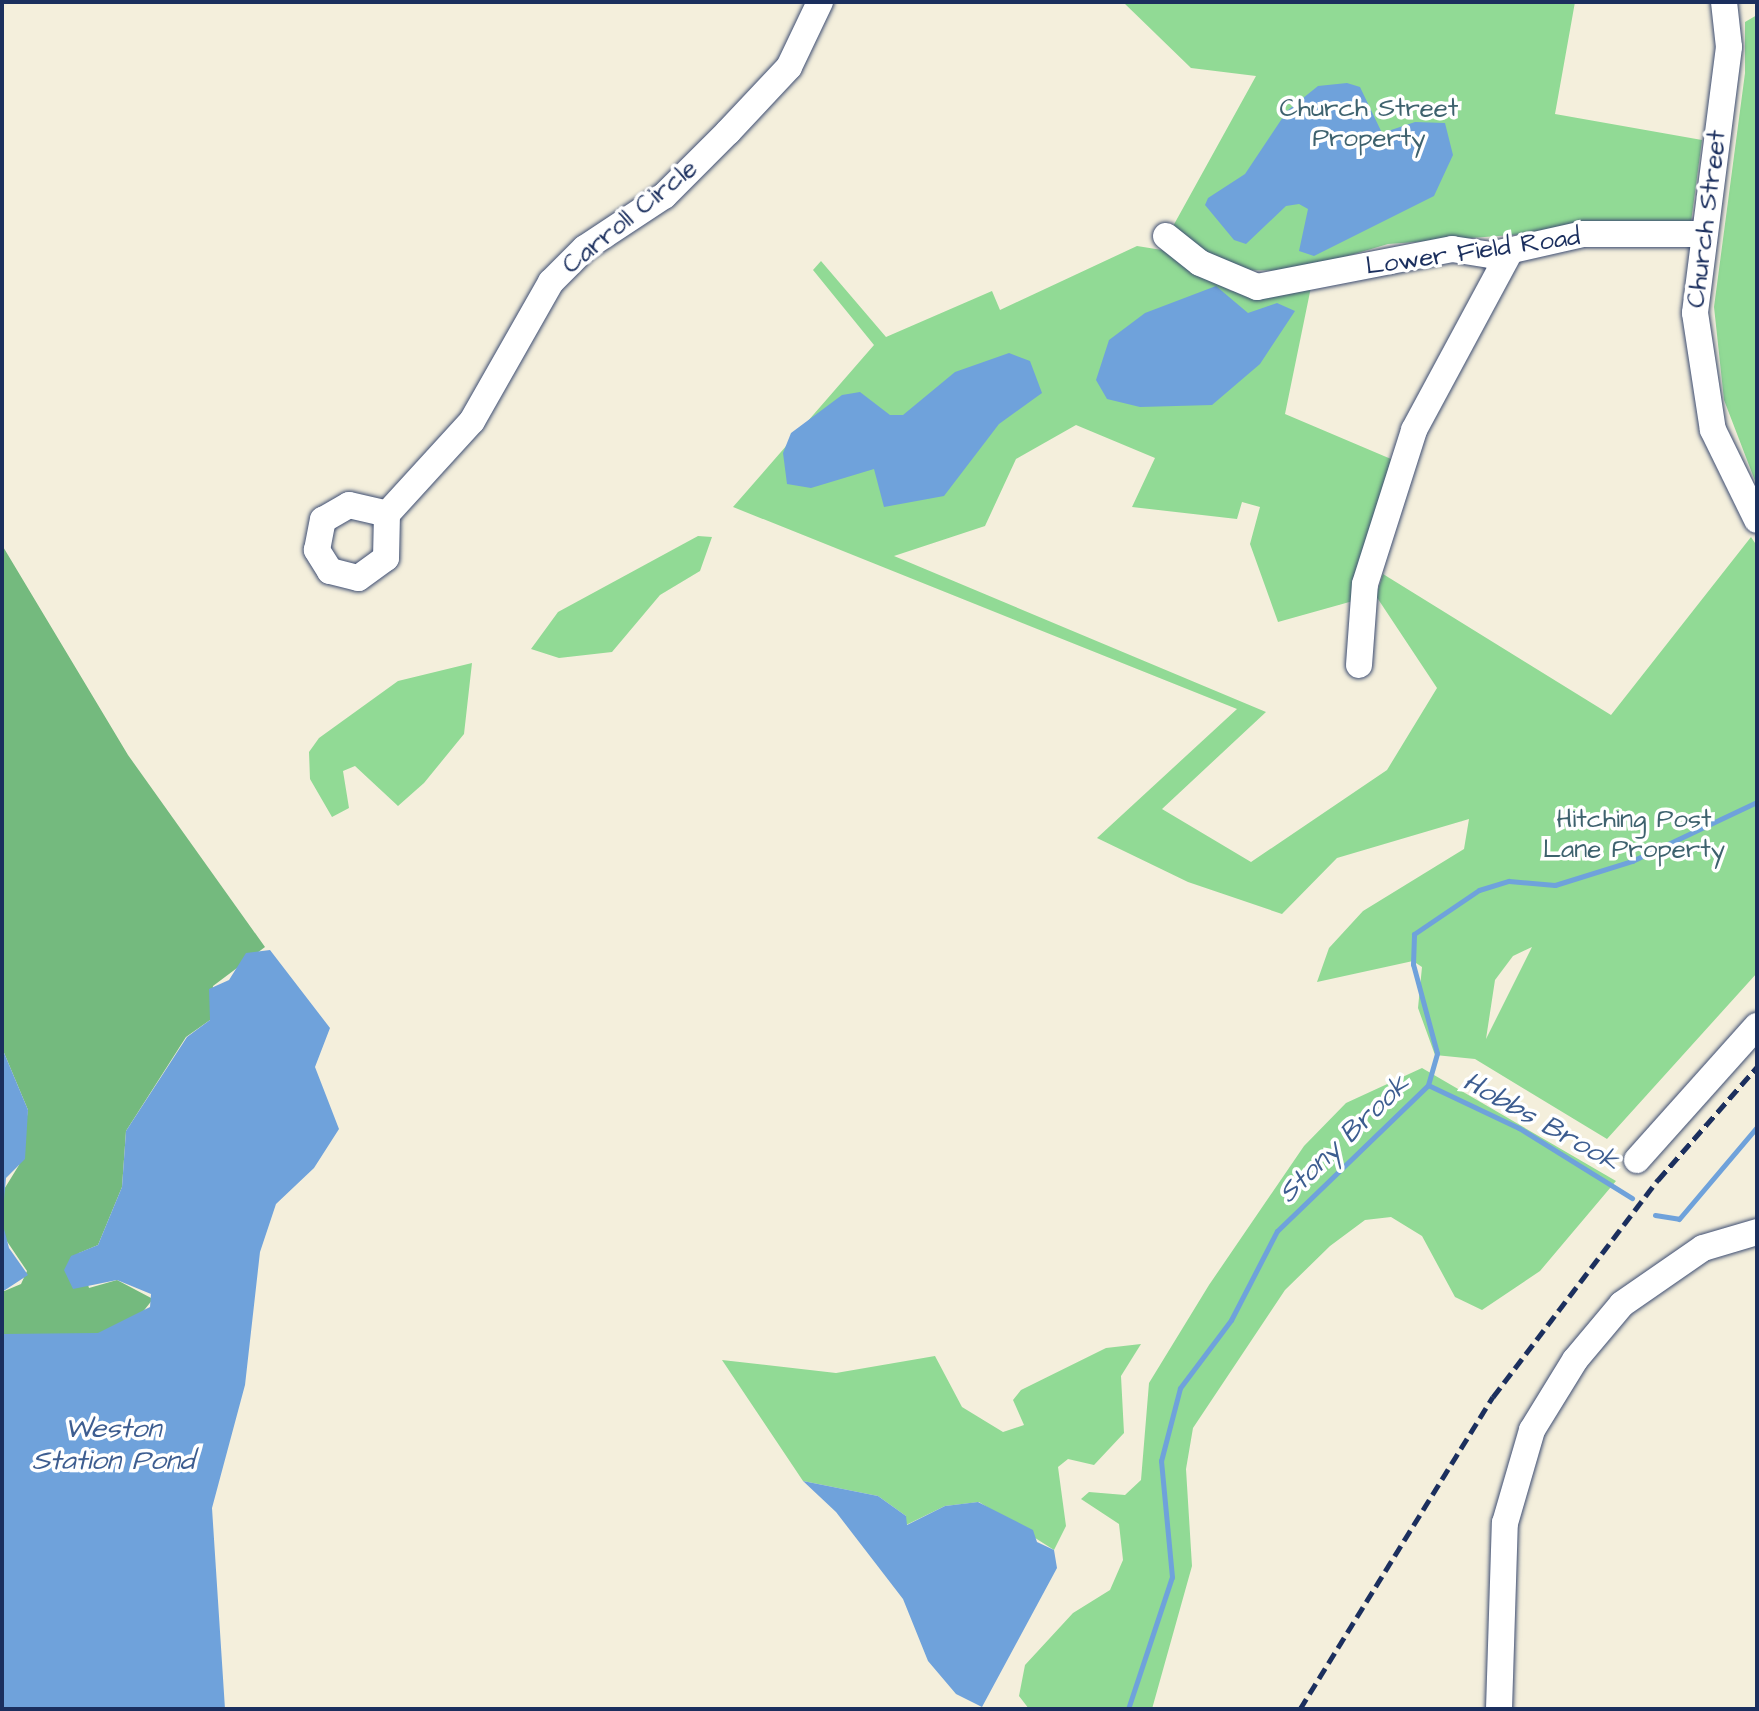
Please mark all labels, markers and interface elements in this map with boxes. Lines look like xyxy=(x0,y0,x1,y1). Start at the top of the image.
park label: Church Street Property xyxy=(1280,93,1458,154)
street label: Church Street xyxy=(1681,128,1733,310)
street label: Carroll Circle xyxy=(556,153,704,281)
street label: Lower Field Road xyxy=(1364,222,1582,282)
park label: Hitching Post Lane Property xyxy=(1543,804,1725,866)
water label: Hobbs Brook xyxy=(1457,1065,1625,1179)
water label: Stony Brook xyxy=(1271,1068,1417,1210)
water label: Weston Station Pond xyxy=(32,1412,194,1478)

